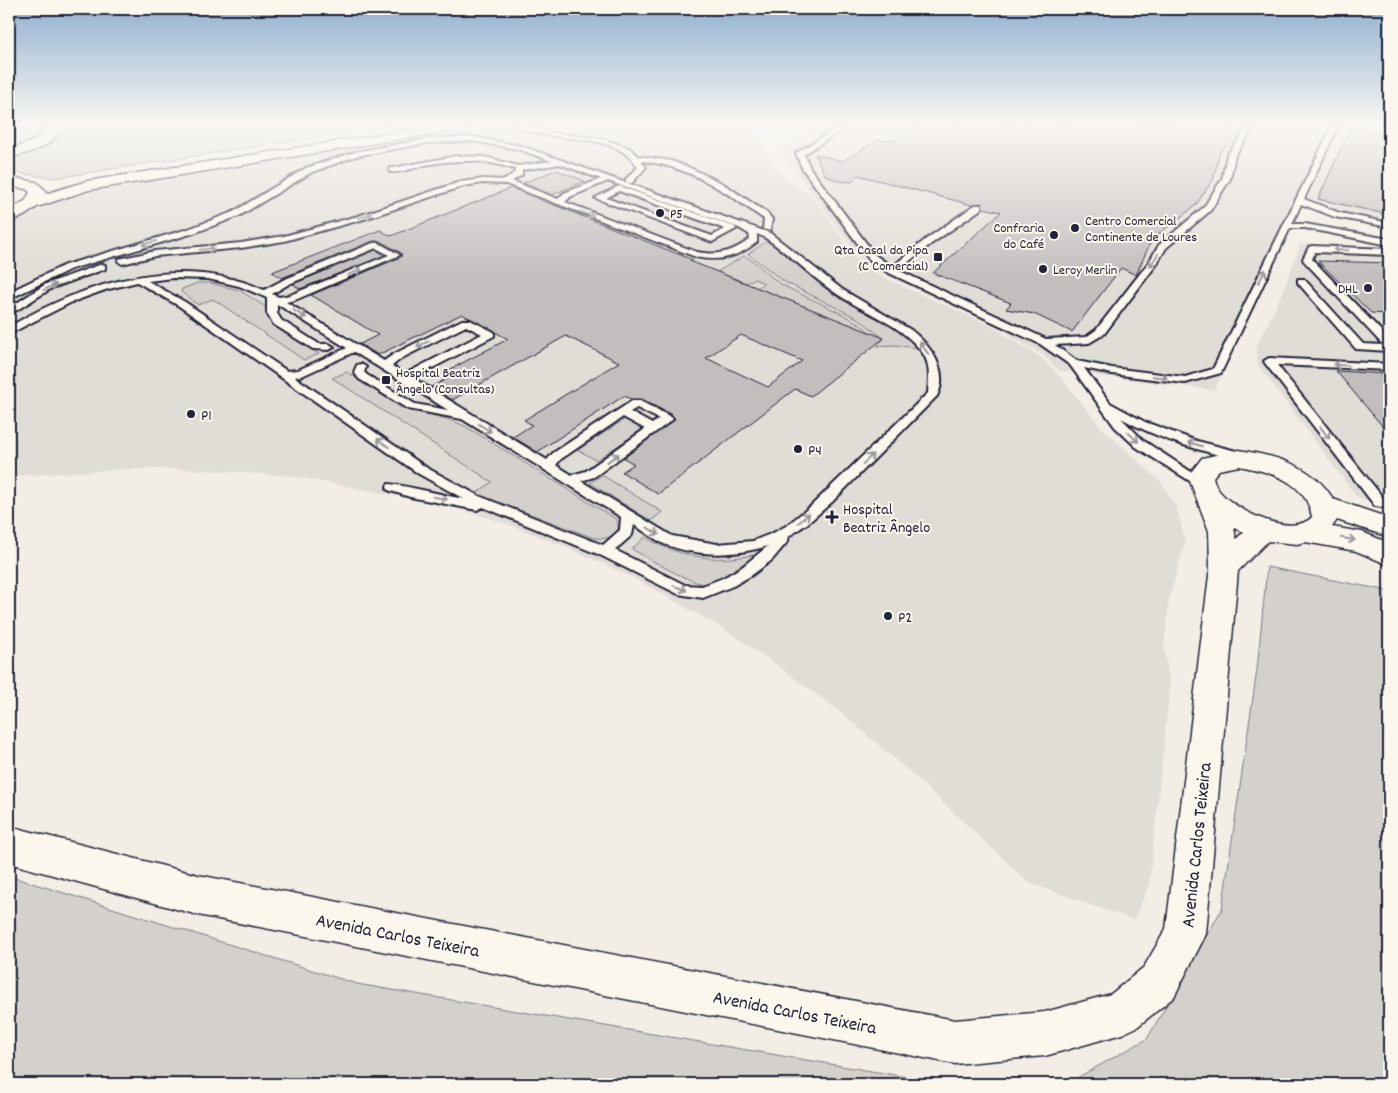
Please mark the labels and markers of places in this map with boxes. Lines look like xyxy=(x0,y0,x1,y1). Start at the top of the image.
place label: P5 xyxy=(670,205,683,225)
marker: P5 xyxy=(654,207,666,219)
place label: Centro Comercial Continente de Loures xyxy=(1085,212,1197,248)
place label: Confraria do Café xyxy=(993,219,1044,255)
marker: Centro Comercial Continente de Loures xyxy=(1069,222,1081,234)
marker: Confraria do Café xyxy=(1048,229,1060,241)
place label: Qta Casal da Pipa (C Comercial) xyxy=(834,241,928,277)
marker: Qta Casal da Pipa (C Comercial) xyxy=(932,251,944,263)
place label: Leroy Merlin xyxy=(1053,261,1117,281)
marker: Leroy Merlin xyxy=(1037,263,1049,275)
place label: DHL xyxy=(1338,280,1358,300)
marker: DHL xyxy=(1362,282,1374,294)
place label: Hospital Beatriz Ângelo (Consultas) xyxy=(396,364,495,400)
marker: Hospital Beatriz Ângelo (Consultas) xyxy=(380,374,392,386)
place label: P1 xyxy=(201,405,212,428)
marker: P1 xyxy=(185,408,197,420)
place label: P4 xyxy=(808,440,822,463)
marker: P4 xyxy=(792,443,804,455)
place label: Hospital Beatriz Ângelo xyxy=(843,499,930,540)
marker: Hospital Beatriz Ângelo xyxy=(825,510,839,524)
place label: P2 xyxy=(898,607,912,630)
marker: P2 xyxy=(882,610,894,622)

